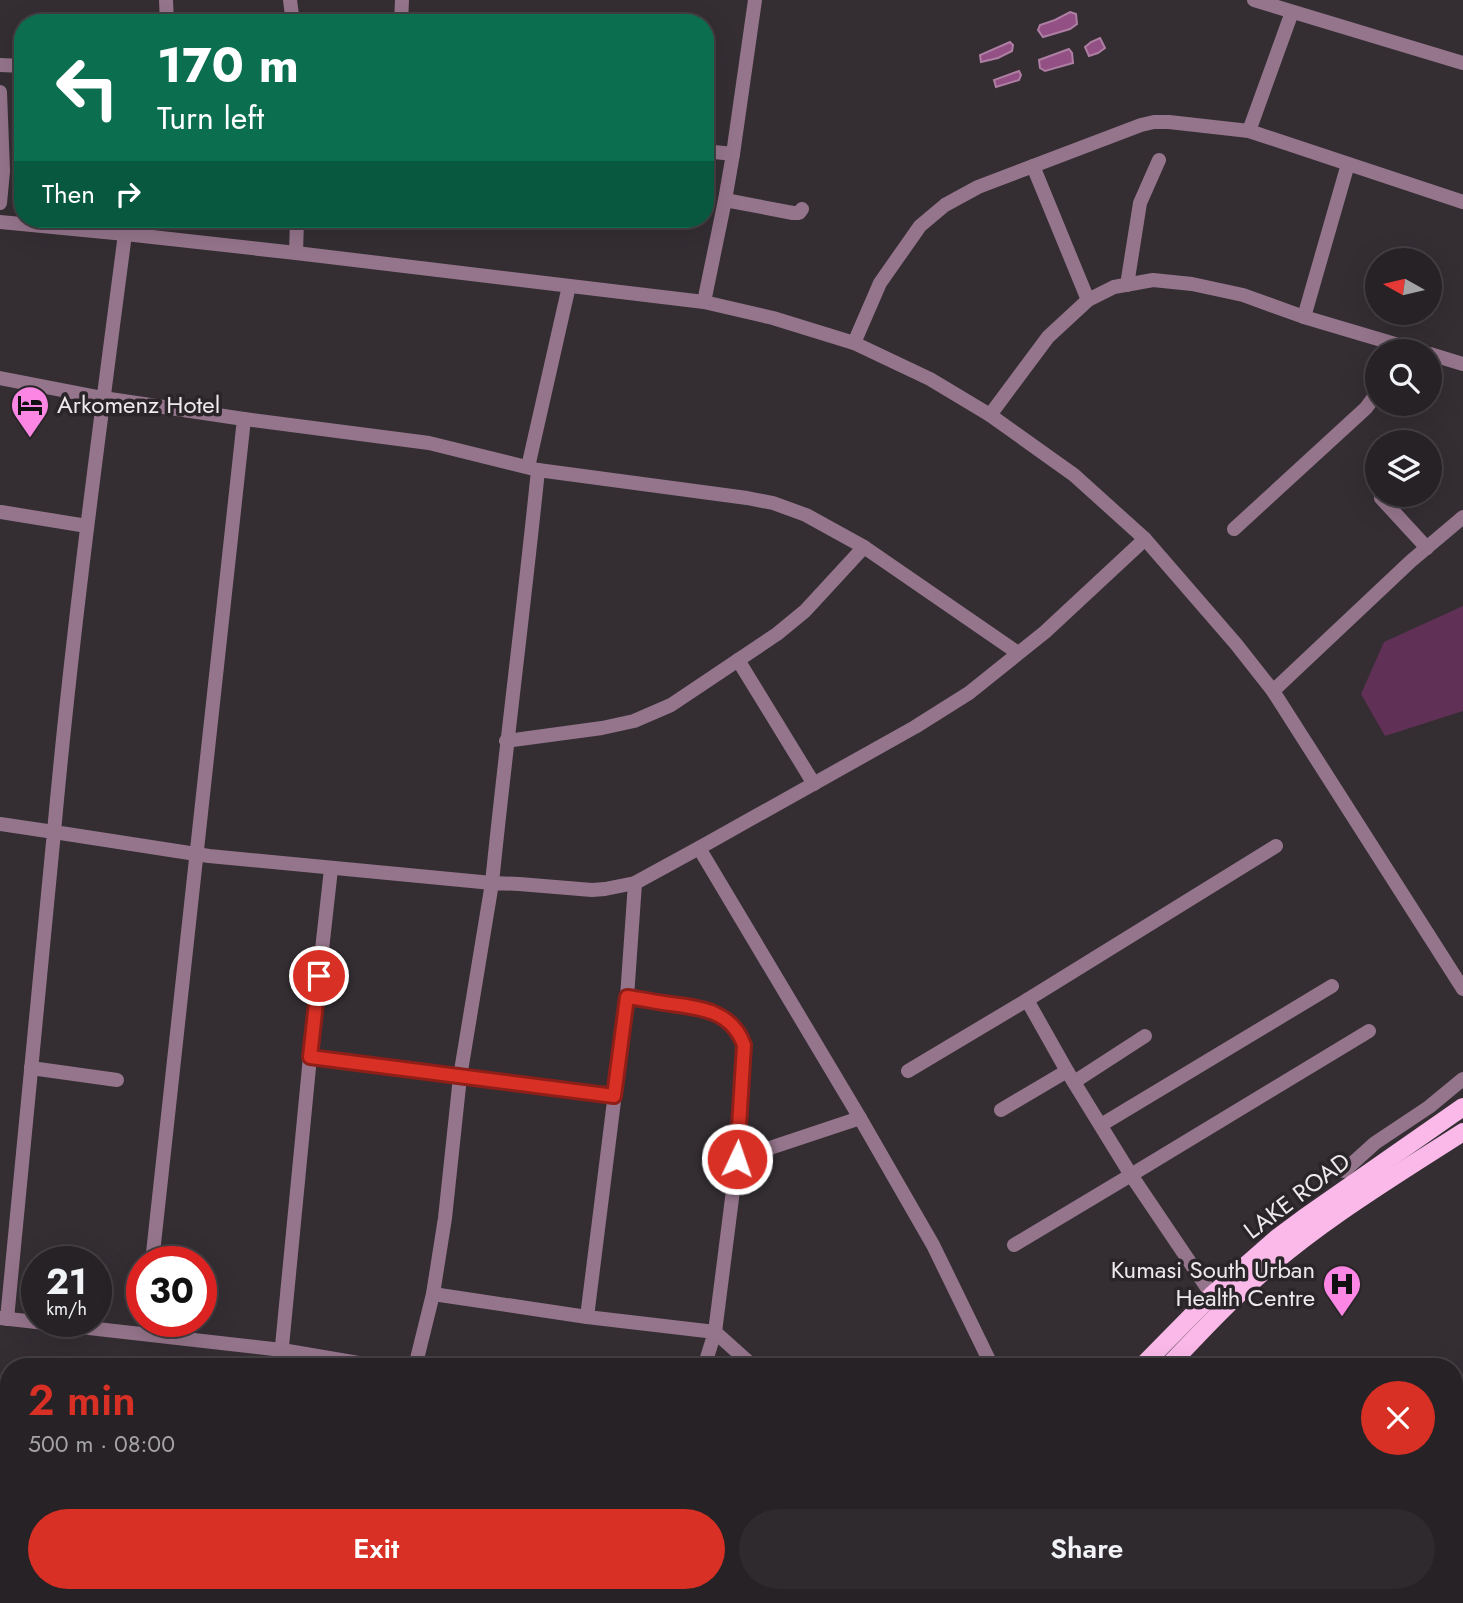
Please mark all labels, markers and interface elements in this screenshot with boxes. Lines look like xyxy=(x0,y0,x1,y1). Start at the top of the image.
text: 170 m xyxy=(157,30,299,100)
icon: left xyxy=(42,42,133,133)
text: Turn left xyxy=(157,95,264,141)
text: Then xyxy=(42,175,95,213)
icon: right xyxy=(109,175,147,213)
north arrow xyxy=(1365,248,1442,326)
map controls xyxy=(1365,248,1442,507)
button: search xyxy=(1365,339,1442,416)
hotel icon: Arkomenz Hotel xyxy=(9,384,51,439)
place label: Arkomenz Hotel xyxy=(57,387,220,422)
button: layers xyxy=(1365,430,1442,507)
pin xyxy=(289,946,349,1006)
icon: arrive xyxy=(300,957,338,995)
position arrow xyxy=(700,1122,774,1196)
street label: LAKE ROAD xyxy=(1236,1144,1357,1247)
speed limit sign: 30 xyxy=(126,1246,217,1337)
place label: Kumasi South Urban Health Centre xyxy=(1111,1252,1315,1315)
text: 21 xyxy=(46,1257,87,1307)
hospital icon: Kumasi South Urban Health Centre xyxy=(1321,1263,1363,1318)
text: km/h xyxy=(46,1296,87,1322)
text: 2 min xyxy=(28,1370,136,1431)
button: close xyxy=(1361,1381,1435,1455)
text: 500 m · 08:00 xyxy=(28,1427,175,1461)
button: Exit xyxy=(28,1509,725,1589)
button: Share xyxy=(739,1509,1435,1589)

